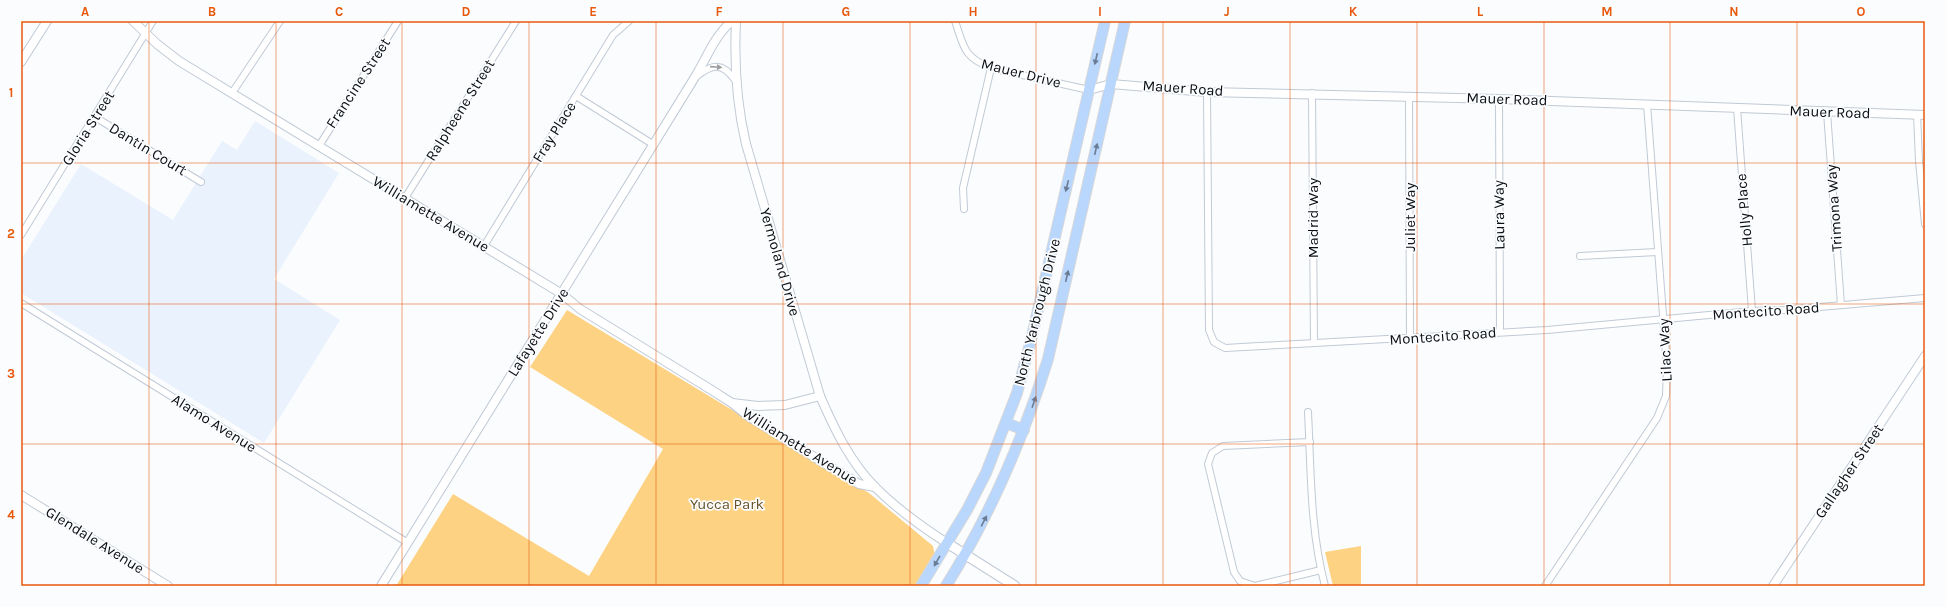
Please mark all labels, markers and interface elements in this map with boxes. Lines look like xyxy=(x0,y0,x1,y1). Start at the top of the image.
text: A xyxy=(81,4,89,19)
text: B xyxy=(208,4,216,19)
text: C xyxy=(335,4,343,19)
text: D xyxy=(462,4,471,19)
text: E xyxy=(589,4,597,19)
text: F xyxy=(715,4,723,19)
text: G xyxy=(842,4,850,19)
text: H xyxy=(968,4,978,19)
text: I xyxy=(1098,4,1102,19)
text: J xyxy=(1224,4,1230,19)
text: K xyxy=(1349,4,1358,19)
text: L xyxy=(1477,4,1484,19)
text: M xyxy=(1601,4,1613,19)
text: N xyxy=(1729,4,1739,19)
text: O xyxy=(1857,4,1866,19)
street label: Francine Street xyxy=(322,34,394,132)
one-way arrow xyxy=(1093,53,1099,65)
street label: Mauer Drive xyxy=(979,54,1063,92)
street label: Ralpheene Street xyxy=(422,56,499,164)
one-way arrow xyxy=(710,64,722,71)
street label: Mauer Road xyxy=(1142,76,1224,100)
text: 1 xyxy=(9,85,13,100)
street label: Gloria Street xyxy=(58,87,118,169)
street label: Mauer Road xyxy=(1466,89,1548,109)
street label: Fray Place xyxy=(528,98,580,166)
street label: Mauer Road xyxy=(1789,102,1871,122)
street label: Dantin Court xyxy=(106,119,190,179)
one-way arrow xyxy=(1093,143,1099,155)
street label: Trimona Way xyxy=(1822,164,1846,252)
street label: Williamette Avenue xyxy=(370,172,492,256)
street label: Holly Place xyxy=(1732,173,1756,247)
street label: Madrid Way xyxy=(1304,178,1322,258)
one-way arrow xyxy=(1064,180,1070,192)
street label: Laura Way xyxy=(1489,180,1509,250)
street label: Juliet Way xyxy=(1401,183,1419,251)
street label: Yermoland Drive xyxy=(756,206,804,318)
text: 2 xyxy=(7,226,15,241)
street label: North Yarbrough Drive xyxy=(1010,237,1064,387)
one-way arrow xyxy=(1064,270,1070,282)
street label: Lafayette Drive xyxy=(504,284,572,380)
street label: Montecito Road xyxy=(1712,298,1820,324)
street label: Lilac Way xyxy=(1654,318,1676,382)
street label: Montecito Road xyxy=(1389,323,1497,349)
text: 3 xyxy=(7,366,15,381)
street label: Alamo Avenue xyxy=(168,390,260,456)
one-way arrow xyxy=(1032,395,1038,407)
street label: Williamette Avenue xyxy=(739,403,861,489)
street label: Gallagher Street xyxy=(1811,420,1887,522)
park label: Yucca Park xyxy=(690,495,764,513)
street label: Glendale Avenue xyxy=(42,503,148,577)
text: 4 xyxy=(7,507,15,522)
one-way arrow xyxy=(980,516,987,527)
one-way arrow xyxy=(933,555,940,566)

